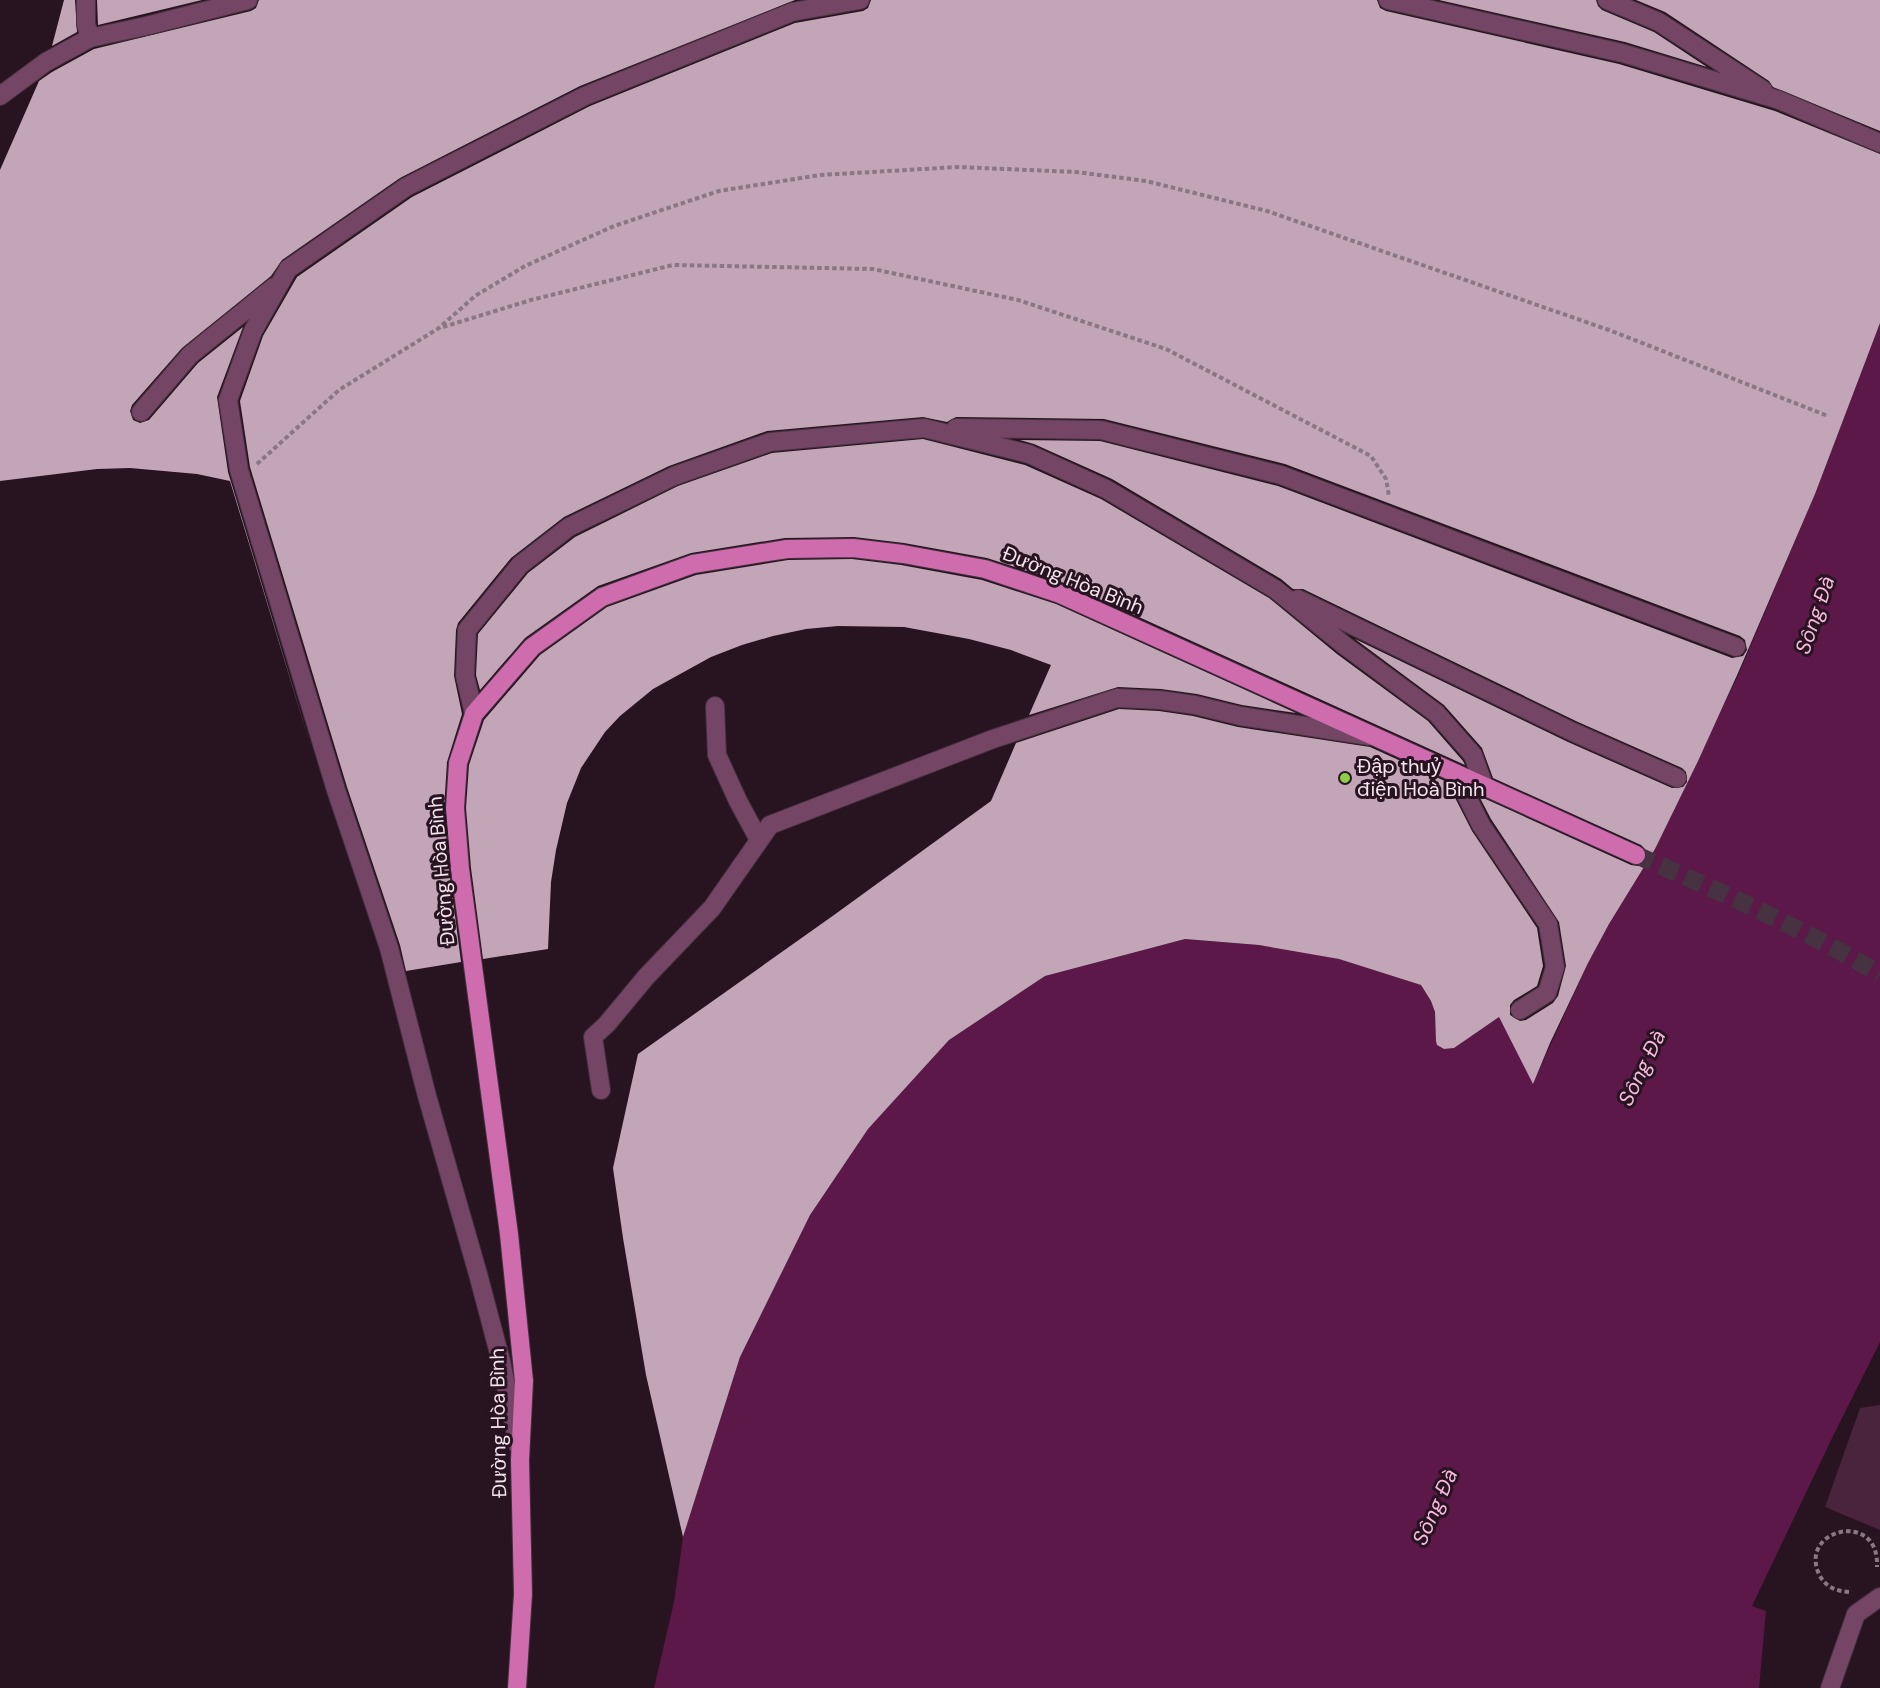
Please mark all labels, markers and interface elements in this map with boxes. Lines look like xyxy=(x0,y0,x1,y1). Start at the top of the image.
street label: Đường Hòa Bình xyxy=(999,540,1147,620)
water label: Sông Đà xyxy=(1789,572,1841,658)
place label: Đập thuỷ điện Hoà Bình xyxy=(1357,753,1484,802)
marker: Đập thuỷ điện Hoà Bình xyxy=(1338,771,1352,785)
street label: Đường Hòa Bình xyxy=(422,795,460,947)
water label: Sông Đà xyxy=(1612,1025,1672,1111)
street label: Đường Hòa Bình xyxy=(484,1348,512,1498)
water label: Sông Đà xyxy=(1406,1464,1464,1550)

